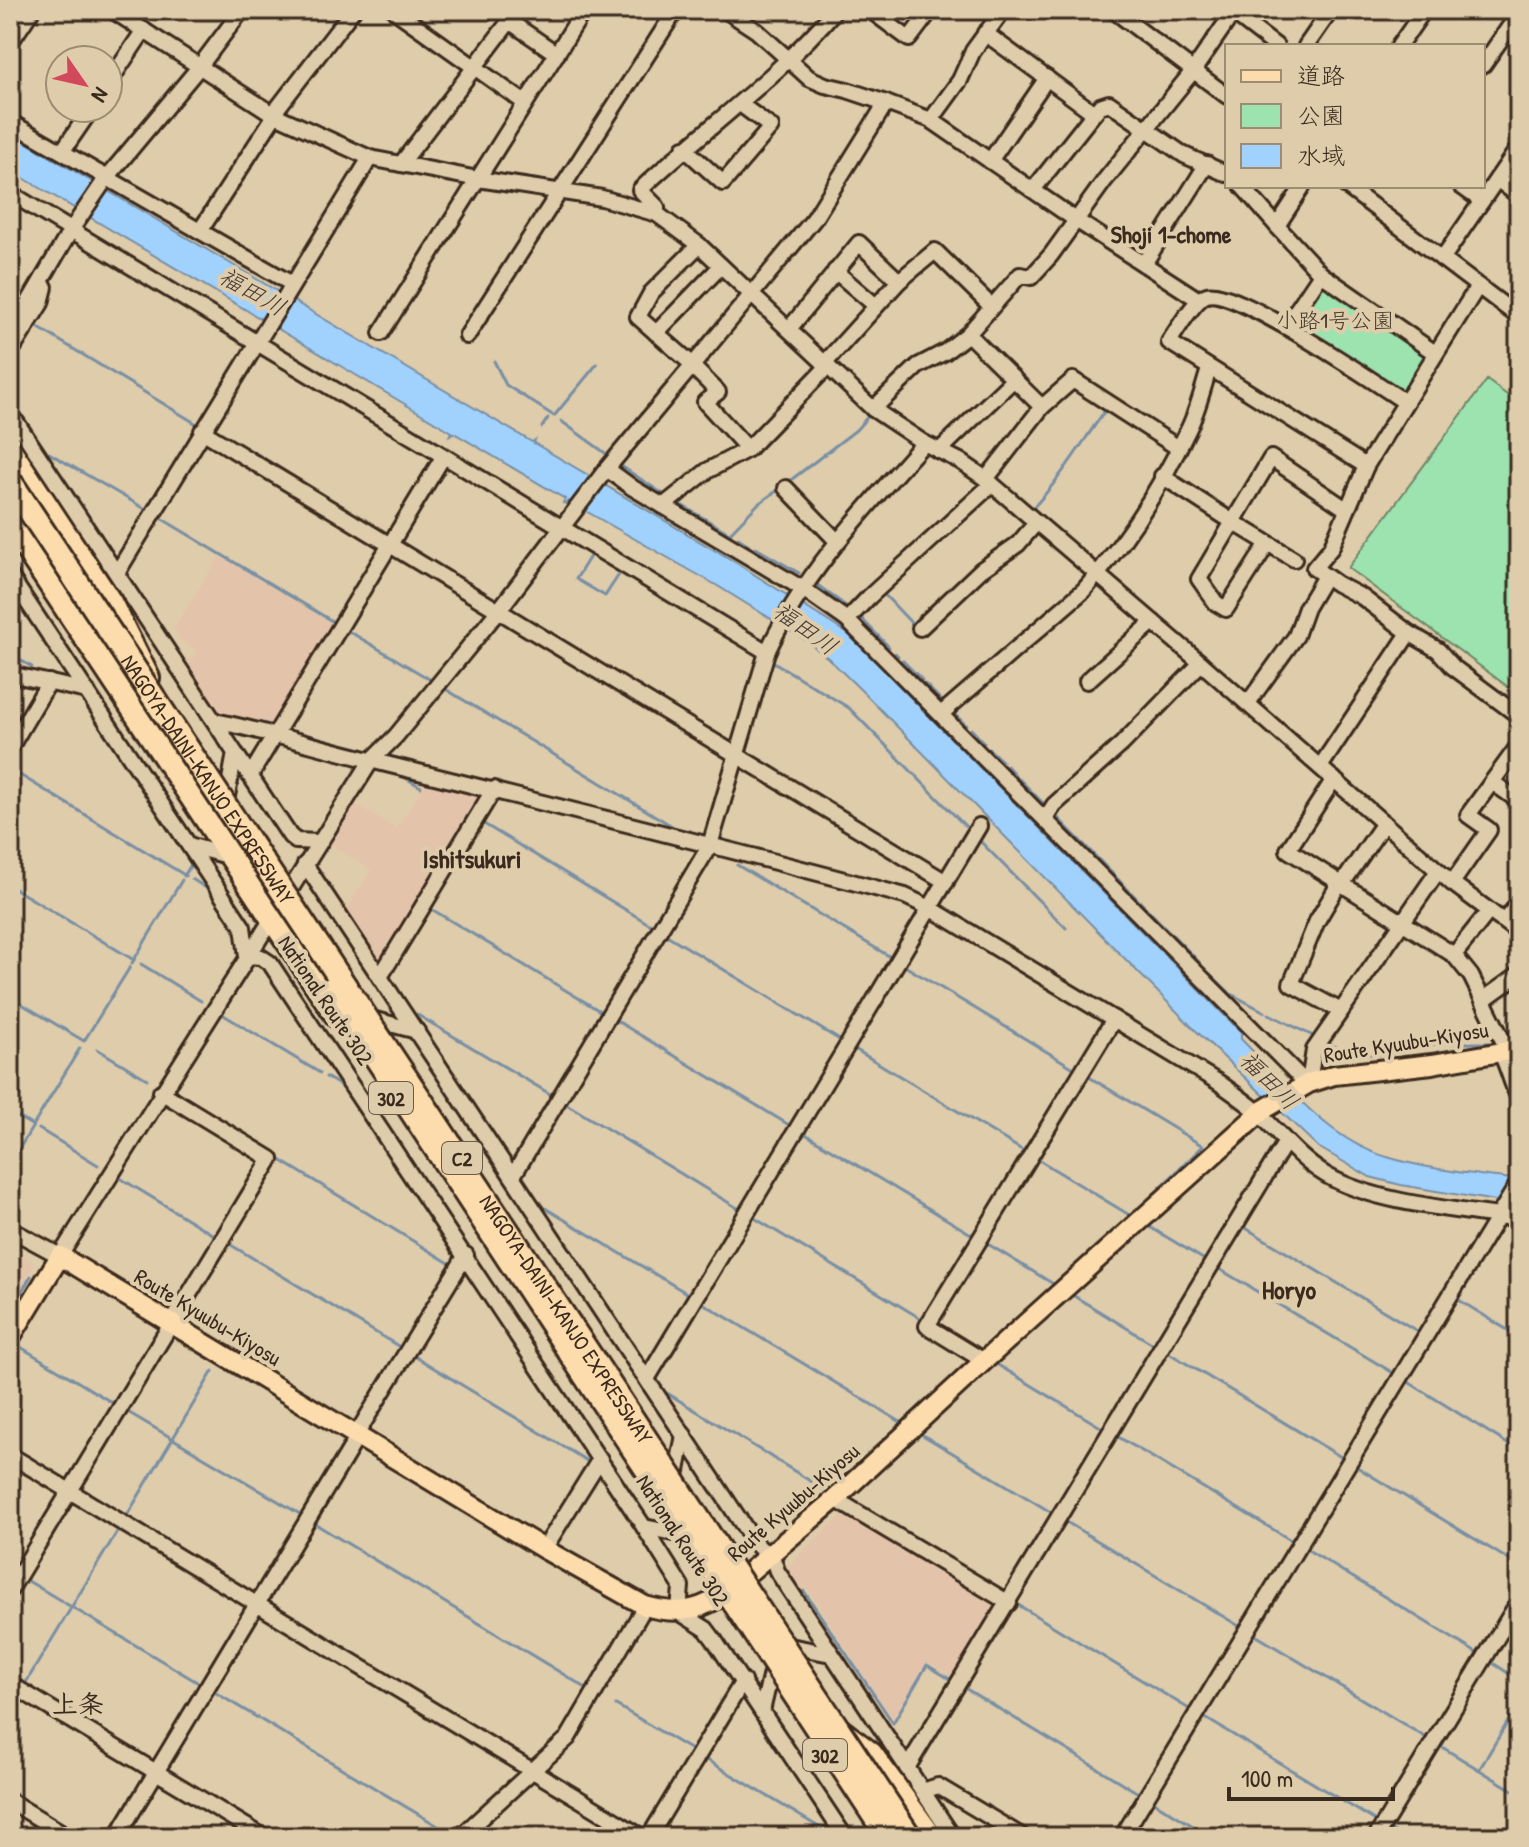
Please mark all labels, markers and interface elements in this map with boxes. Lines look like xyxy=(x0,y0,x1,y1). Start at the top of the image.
north arrow xyxy=(44,44,124,124)
legend xyxy=(1225,44,1485,188)
text: 道路 xyxy=(1297,59,1345,91)
text: N xyxy=(85,82,116,109)
text: 公園 xyxy=(1297,99,1345,131)
text: 水域 xyxy=(1297,139,1345,171)
district label: Shoji 1-chome xyxy=(1111,218,1232,250)
water label: 福田川 xyxy=(214,259,292,323)
park label: 小路1号公園 xyxy=(1276,305,1394,335)
water label: 福田川 xyxy=(767,594,845,662)
street label: NAGOYA-DAINI-KANJO EXPRESSWAY xyxy=(114,649,302,910)
district label: Ishitsukuri xyxy=(422,841,522,876)
street label: National Route 302 xyxy=(272,929,381,1071)
street label: Route Kyuubu-Kiyosu xyxy=(1322,1014,1491,1070)
water label: 福田川 xyxy=(1233,1043,1307,1117)
road number: 302 xyxy=(369,1082,413,1114)
road number: C2 xyxy=(442,1142,482,1174)
street label: NAGOYA-DAINI-KANJO EXPRESSWAY xyxy=(473,1189,660,1450)
street label: Route Kyuubu-Kiyosu xyxy=(129,1261,287,1373)
district label: Horyo xyxy=(1262,1272,1317,1308)
street label: Route Kyuubu-Kiyosu xyxy=(720,1436,866,1568)
street label: National Route 302 xyxy=(630,1469,737,1612)
district label: 上条 xyxy=(52,1686,104,1721)
road number: 302 xyxy=(803,1739,847,1771)
scale bar xyxy=(1229,1751,1393,1801)
text: 100 m xyxy=(1241,1762,1293,1794)

